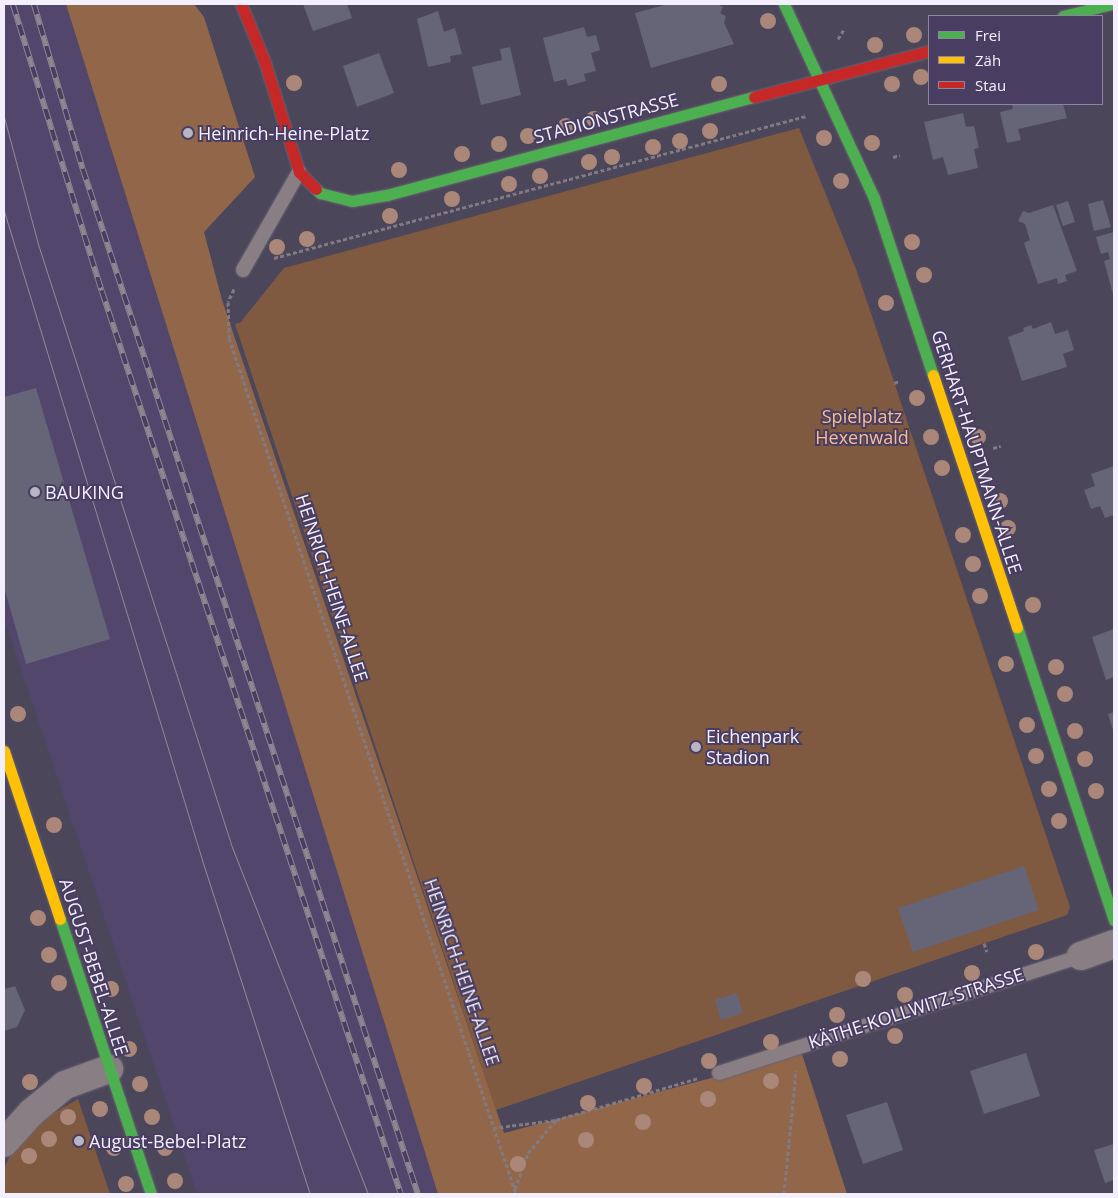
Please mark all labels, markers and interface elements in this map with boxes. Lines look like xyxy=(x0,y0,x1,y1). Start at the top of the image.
legend xyxy=(928,15,1103,105)
text: Frei xyxy=(975,25,1001,45)
text: Zäh xyxy=(975,50,1001,70)
text: Stau xyxy=(975,75,1006,95)
street label: STADIONSTRASSE xyxy=(531,88,681,148)
place label: Heinrich-Heine-Platz xyxy=(198,122,369,144)
marker: Heinrich-Heine-Platz xyxy=(182,127,194,139)
street label: GERHART-HAUPTMANN-ALLEE xyxy=(927,327,1027,577)
park label: Spielplatz Hexenwald xyxy=(815,406,909,448)
place label: BAUKING xyxy=(45,481,124,503)
marker: BAUKING xyxy=(29,486,41,498)
street label: HEINRICH-HEINE-ALLEE xyxy=(291,491,373,685)
place label: Eichenpark Stadion xyxy=(706,726,799,769)
marker: Eichenpark Stadion xyxy=(690,741,702,753)
street label: AUGUST-BEBEL-ALLEE xyxy=(55,876,133,1058)
street label: HEINRICH-HEINE-ALLEE xyxy=(420,876,504,1068)
street label: KÄTHE-KOLLWITZ-STRASSE xyxy=(806,963,1026,1053)
place label: August-Bebel-Platz xyxy=(89,1130,246,1152)
marker: August-Bebel-Platz xyxy=(73,1135,85,1147)

